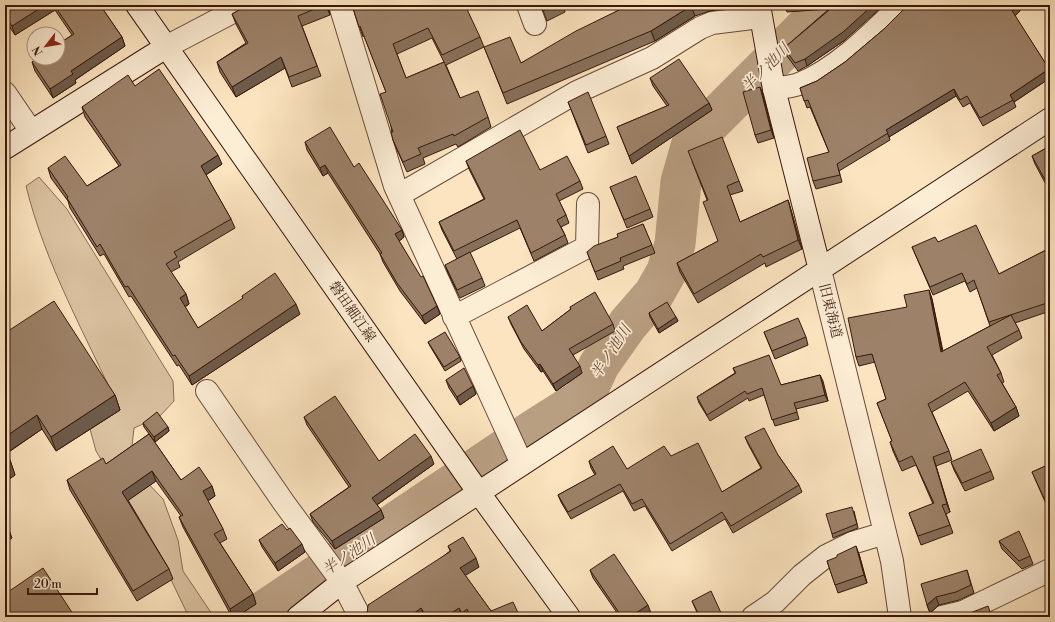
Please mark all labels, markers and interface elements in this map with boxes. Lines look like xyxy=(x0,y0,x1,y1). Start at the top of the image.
north arrow xyxy=(26,26,66,66)
water label: 半ノ池川 xyxy=(738,39,795,96)
text: N xyxy=(30,43,47,58)
street label: 磐田細江線 xyxy=(325,278,379,346)
street label: 旧東海道 xyxy=(814,282,846,340)
water label: 半ノ池川 xyxy=(587,320,636,382)
water label: 半ノ池川 xyxy=(319,529,381,580)
scale bar xyxy=(28,570,97,596)
text: 20 m xyxy=(34,577,62,592)

